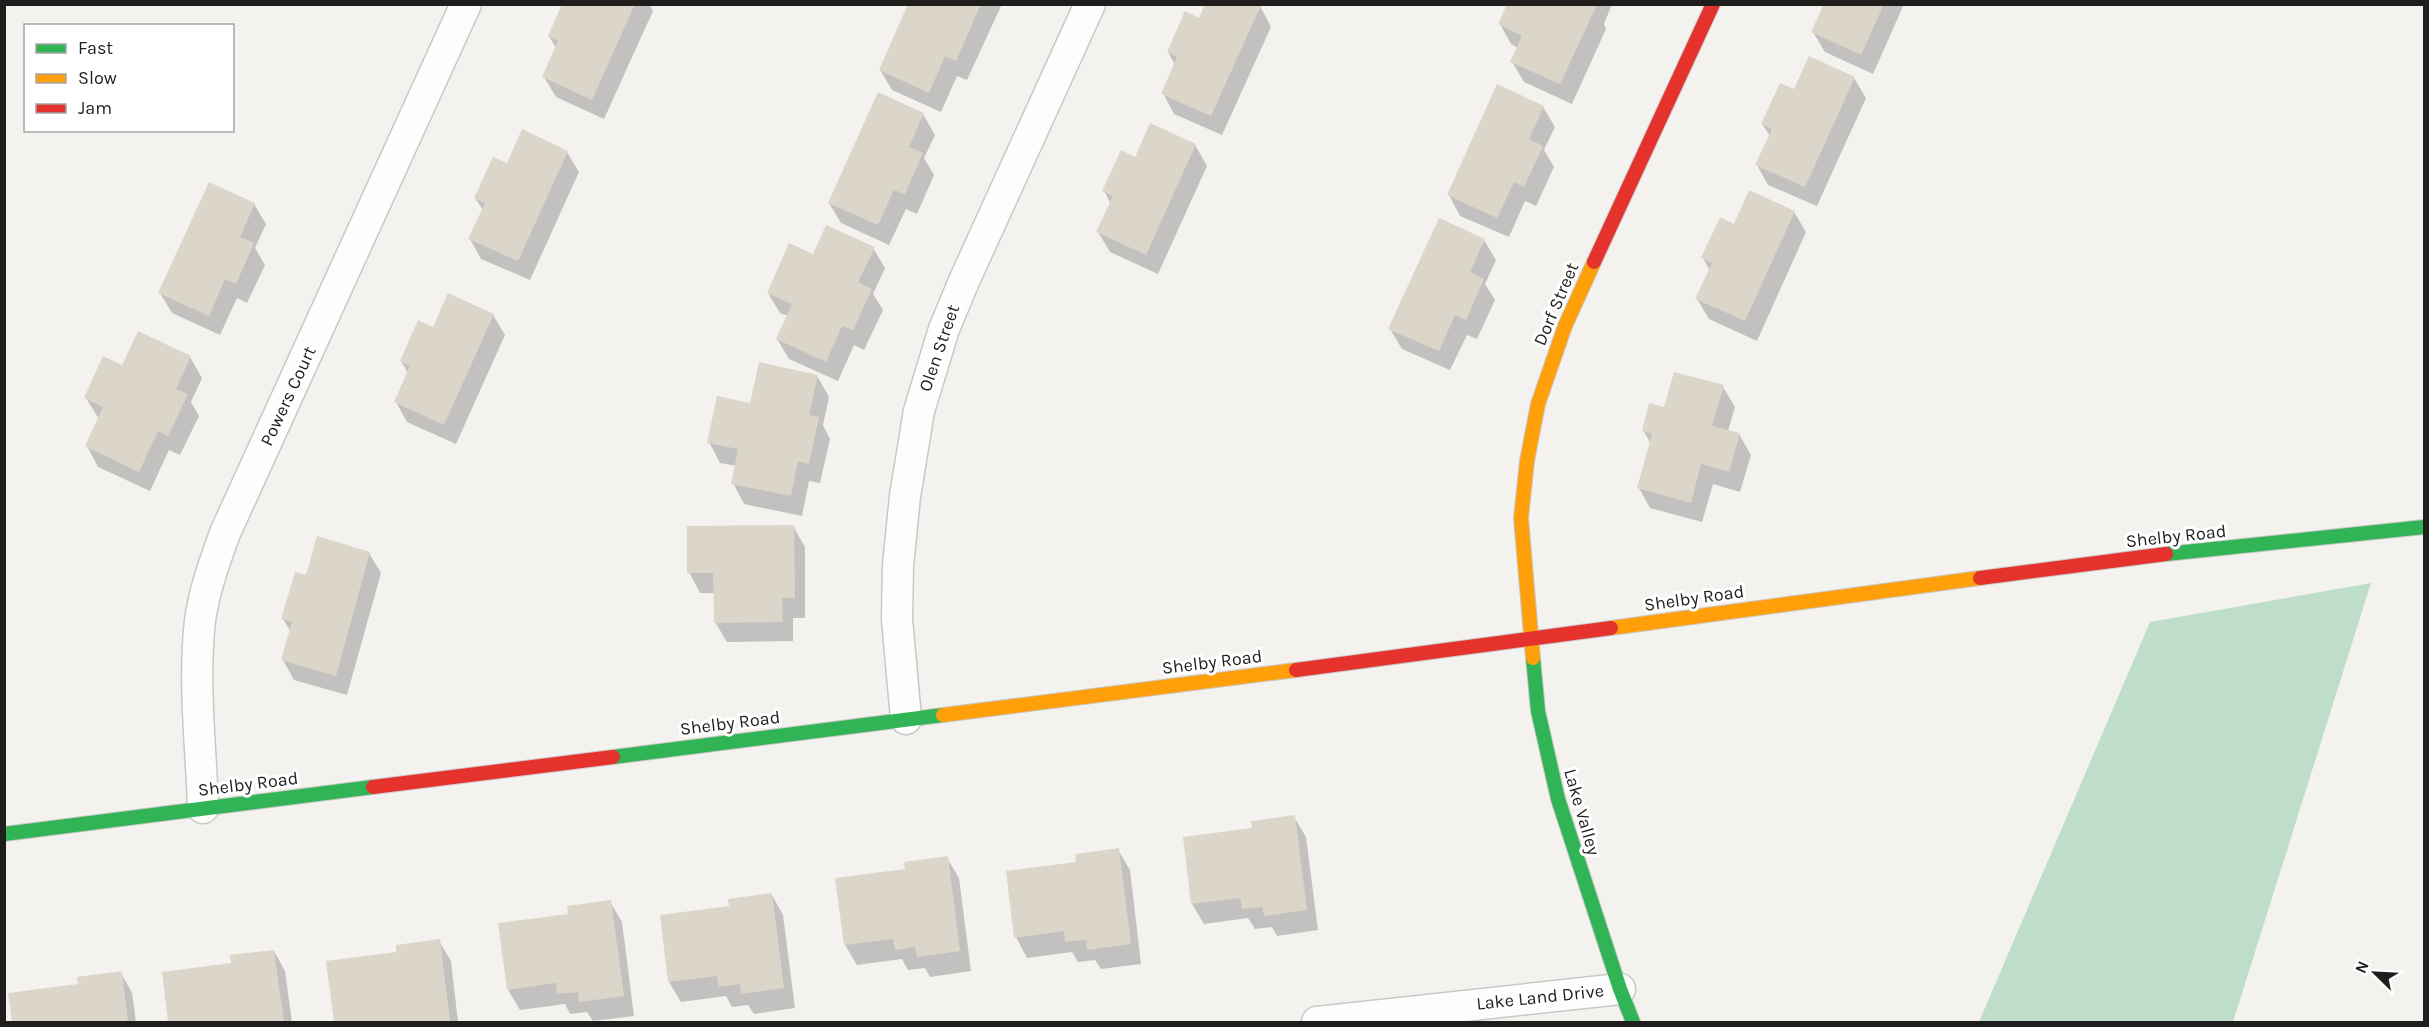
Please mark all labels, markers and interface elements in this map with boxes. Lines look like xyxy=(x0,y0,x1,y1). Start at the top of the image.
legend xyxy=(24,24,234,132)
text: Fast xyxy=(78,37,113,59)
text: Slow xyxy=(78,67,117,89)
text: Jam xyxy=(78,97,112,119)
street label: Dorf Street xyxy=(1529,259,1583,349)
street label: Olen Street xyxy=(914,301,964,394)
street label: Powers Court xyxy=(255,342,321,449)
street label: Shelby Road xyxy=(2125,520,2227,552)
street label: Shelby Road xyxy=(1643,580,1745,616)
street label: Shelby Road xyxy=(1161,645,1263,679)
street label: Shelby Road xyxy=(679,706,781,740)
street label: Lake Valley xyxy=(1559,766,1605,858)
street label: Shelby Road xyxy=(197,767,299,801)
north arrow xyxy=(2345,943,2405,1003)
text: N xyxy=(2351,958,2373,976)
street label: Lake Land Drive xyxy=(1475,979,1605,1015)

